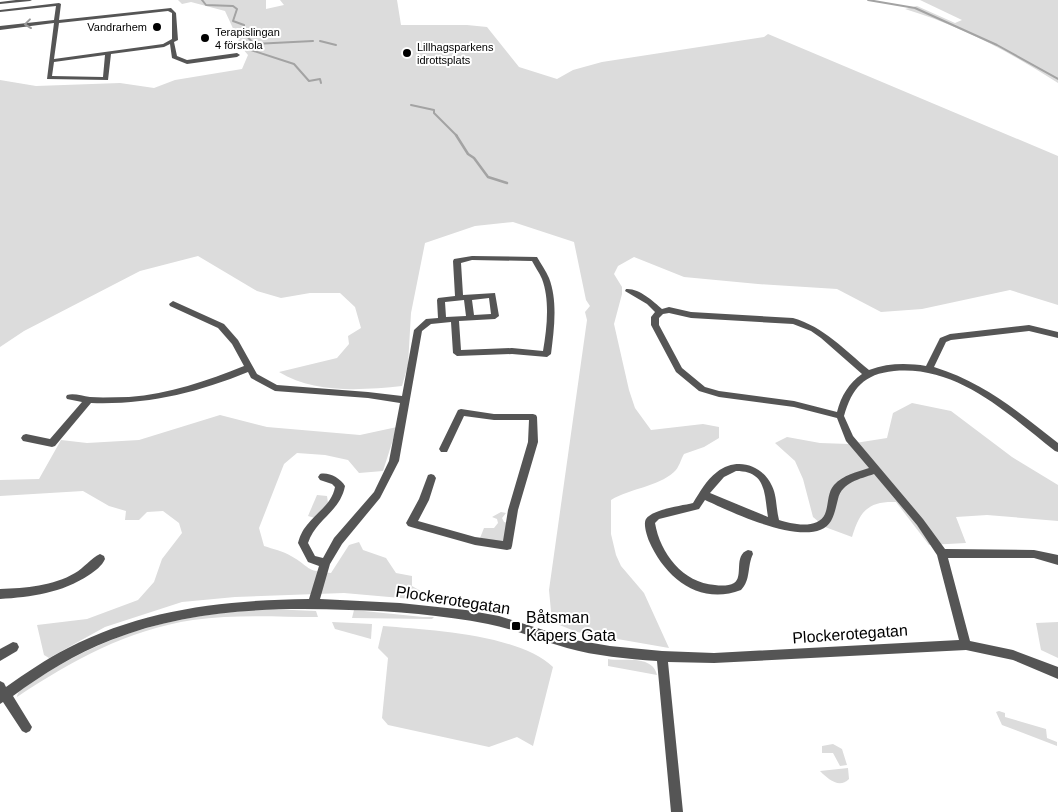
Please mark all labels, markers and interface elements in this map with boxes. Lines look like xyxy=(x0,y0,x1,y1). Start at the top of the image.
one-way arrow xyxy=(24,18,32,29)
place label: Vandrarhem xyxy=(87,21,147,33)
marker: Vandrarhem xyxy=(151,21,163,33)
place label: Terapislingan 4 förskola xyxy=(215,26,280,51)
marker: Terapislingan 4 förskola xyxy=(199,32,211,44)
place label: Lillhagsparkens idrottsplats xyxy=(417,41,494,66)
marker: Lillhagsparkens idrottsplats xyxy=(401,47,413,59)
street label: Plockerotegatan xyxy=(395,583,511,617)
place label: Båtsman Kapers Gata xyxy=(526,609,616,644)
marker: Båtsman Kapers Gata xyxy=(510,620,522,632)
street label: Plockerotegatan xyxy=(792,621,908,647)

